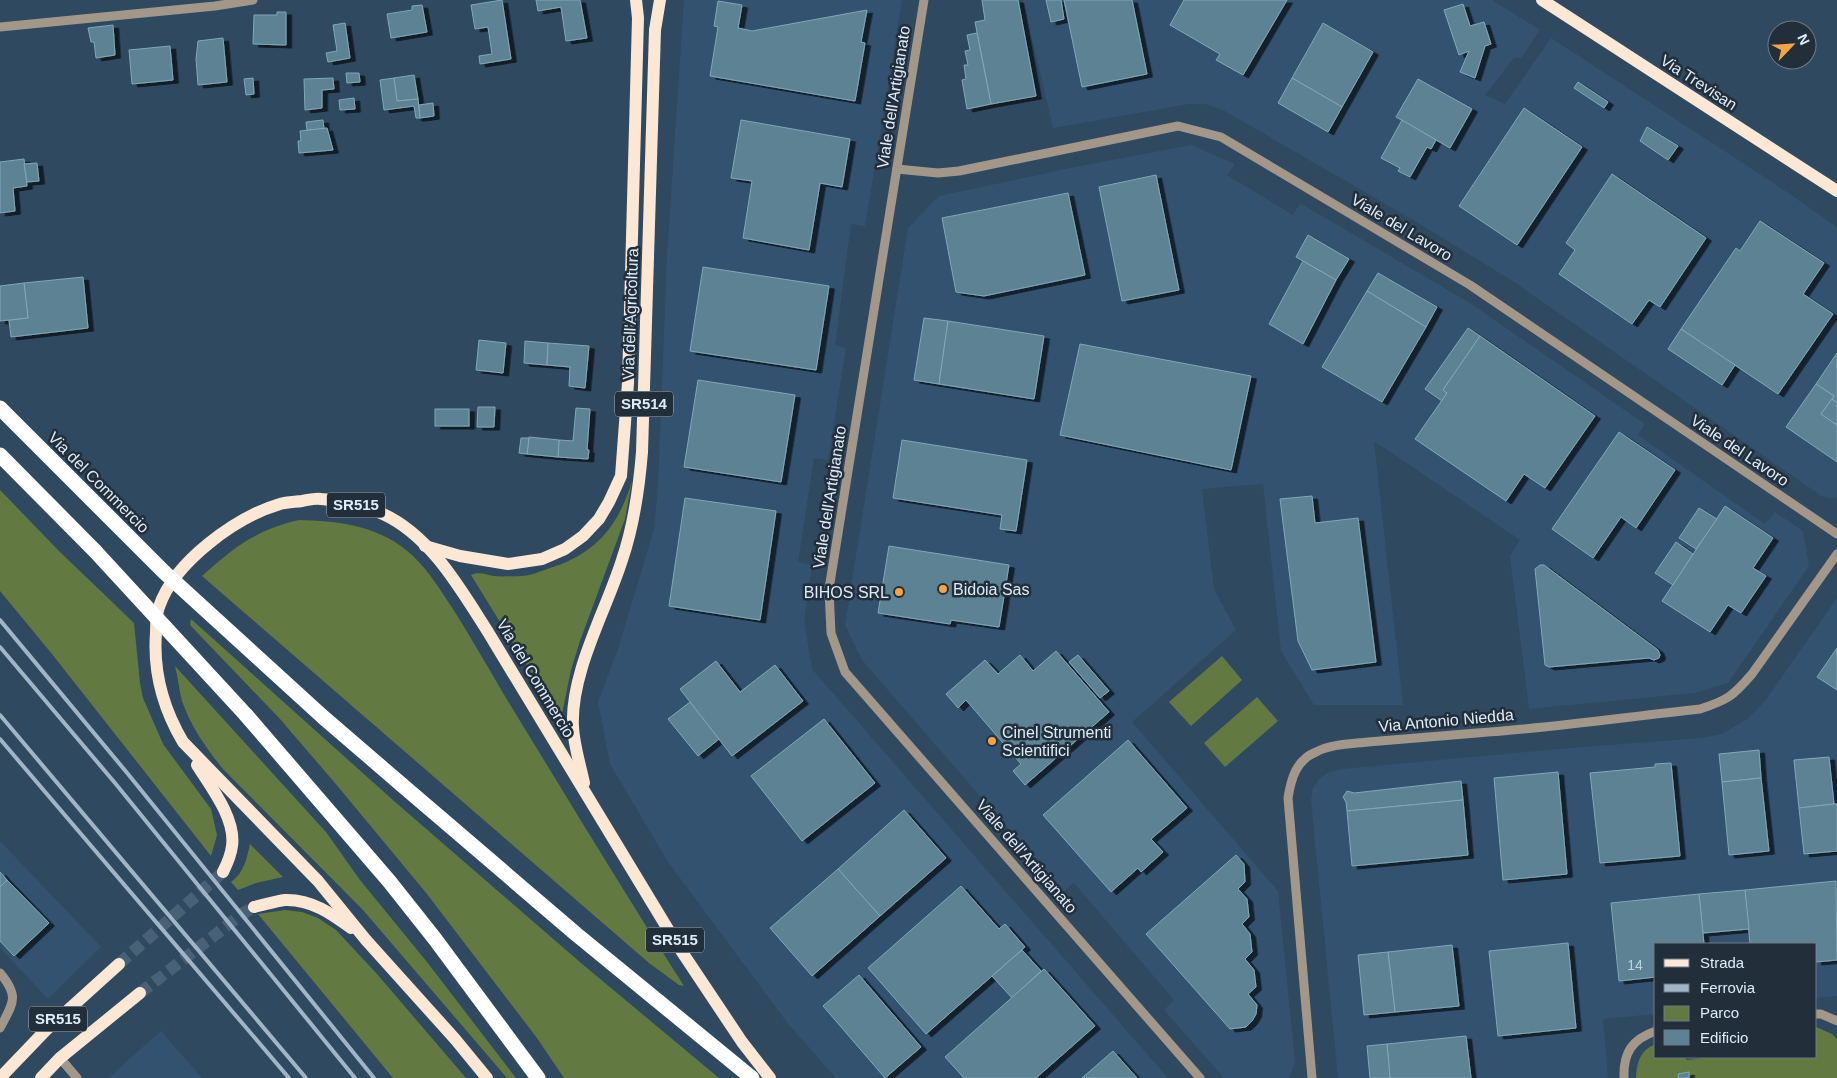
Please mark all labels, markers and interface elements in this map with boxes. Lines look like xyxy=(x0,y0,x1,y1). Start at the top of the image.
north arrow xyxy=(1767,20,1817,70)
street label: Viale dell'Artigianato xyxy=(874,24,913,170)
text: N xyxy=(1794,32,1813,47)
street label: Via Trevisan xyxy=(1657,51,1740,113)
street label: Viale del Lavoro xyxy=(1348,191,1455,264)
street label: Via dell'Agricoltura xyxy=(620,248,641,380)
road number: SR514 xyxy=(615,392,673,416)
street label: Viale del Lavoro xyxy=(1688,411,1792,490)
street label: Viale dell'Artigianato xyxy=(810,424,849,570)
street label: Via del Commercio xyxy=(45,429,152,536)
road number: SR515 xyxy=(327,492,385,518)
place label: Bidoia Sas xyxy=(953,581,1030,598)
marker: Bidoia Sas xyxy=(937,583,949,595)
place label: BIHOS SRL xyxy=(804,584,889,601)
marker: BIHOS SRL xyxy=(893,586,905,598)
street label: Via del Commercio xyxy=(494,616,578,741)
street label: Via Antonio Niedda xyxy=(1378,706,1515,735)
place label: Cinel Strumenti Scientifici xyxy=(1002,724,1111,759)
marker: Cinel Strumenti Scientifici xyxy=(986,735,998,747)
street label: Viale dell'Artigianato xyxy=(973,796,1080,916)
road number: SR515 xyxy=(646,928,704,952)
legend xyxy=(1654,943,1817,1058)
text: Strada xyxy=(1700,954,1745,971)
house number: 14 xyxy=(1627,957,1643,973)
text: Ferrovia xyxy=(1700,979,1756,996)
text: Parco xyxy=(1700,1004,1739,1021)
road number: SR515 xyxy=(29,1006,87,1032)
text: Edificio xyxy=(1700,1029,1748,1046)

